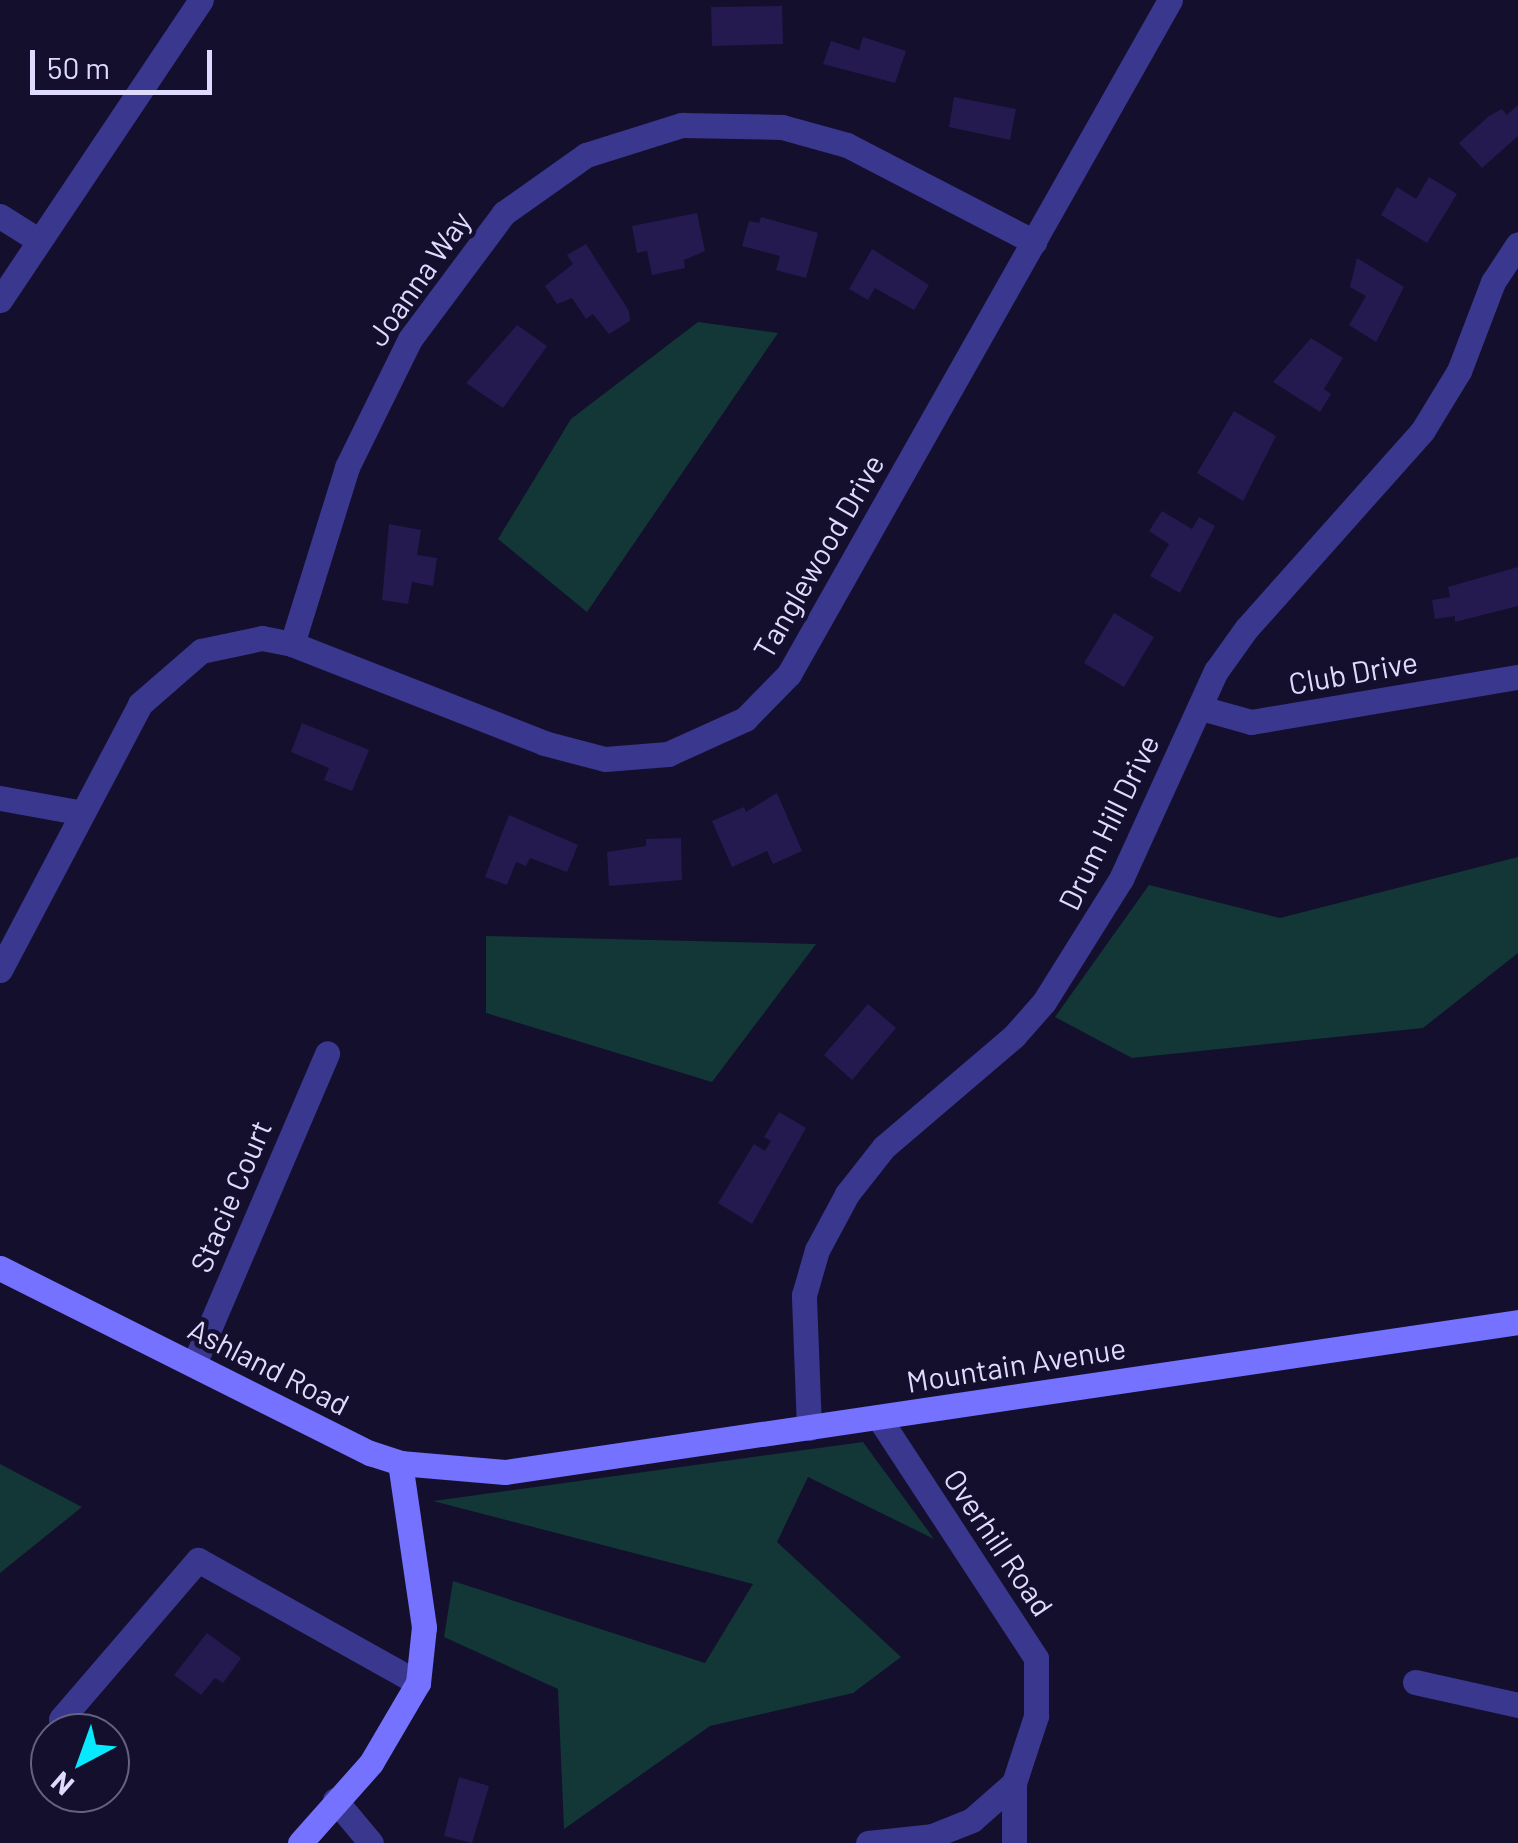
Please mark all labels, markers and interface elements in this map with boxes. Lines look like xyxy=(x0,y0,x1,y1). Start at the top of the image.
scale bar xyxy=(35,30,218,92)
text: 50 m xyxy=(47,49,110,85)
street label: Joanna Way xyxy=(358,204,478,352)
street label: Tanglewood Drive xyxy=(745,448,891,664)
street label: Club Drive xyxy=(1286,643,1420,701)
street label: Drum Hill Drive xyxy=(1050,729,1166,915)
street label: Stacie Court xyxy=(182,1114,278,1278)
street label: Ashland Road xyxy=(183,1310,355,1422)
street label: Mountain Avenue xyxy=(904,1329,1128,1399)
street label: Overhill Road xyxy=(937,1462,1061,1622)
north arrow xyxy=(30,1713,130,1813)
text: N xyxy=(43,1765,80,1803)

